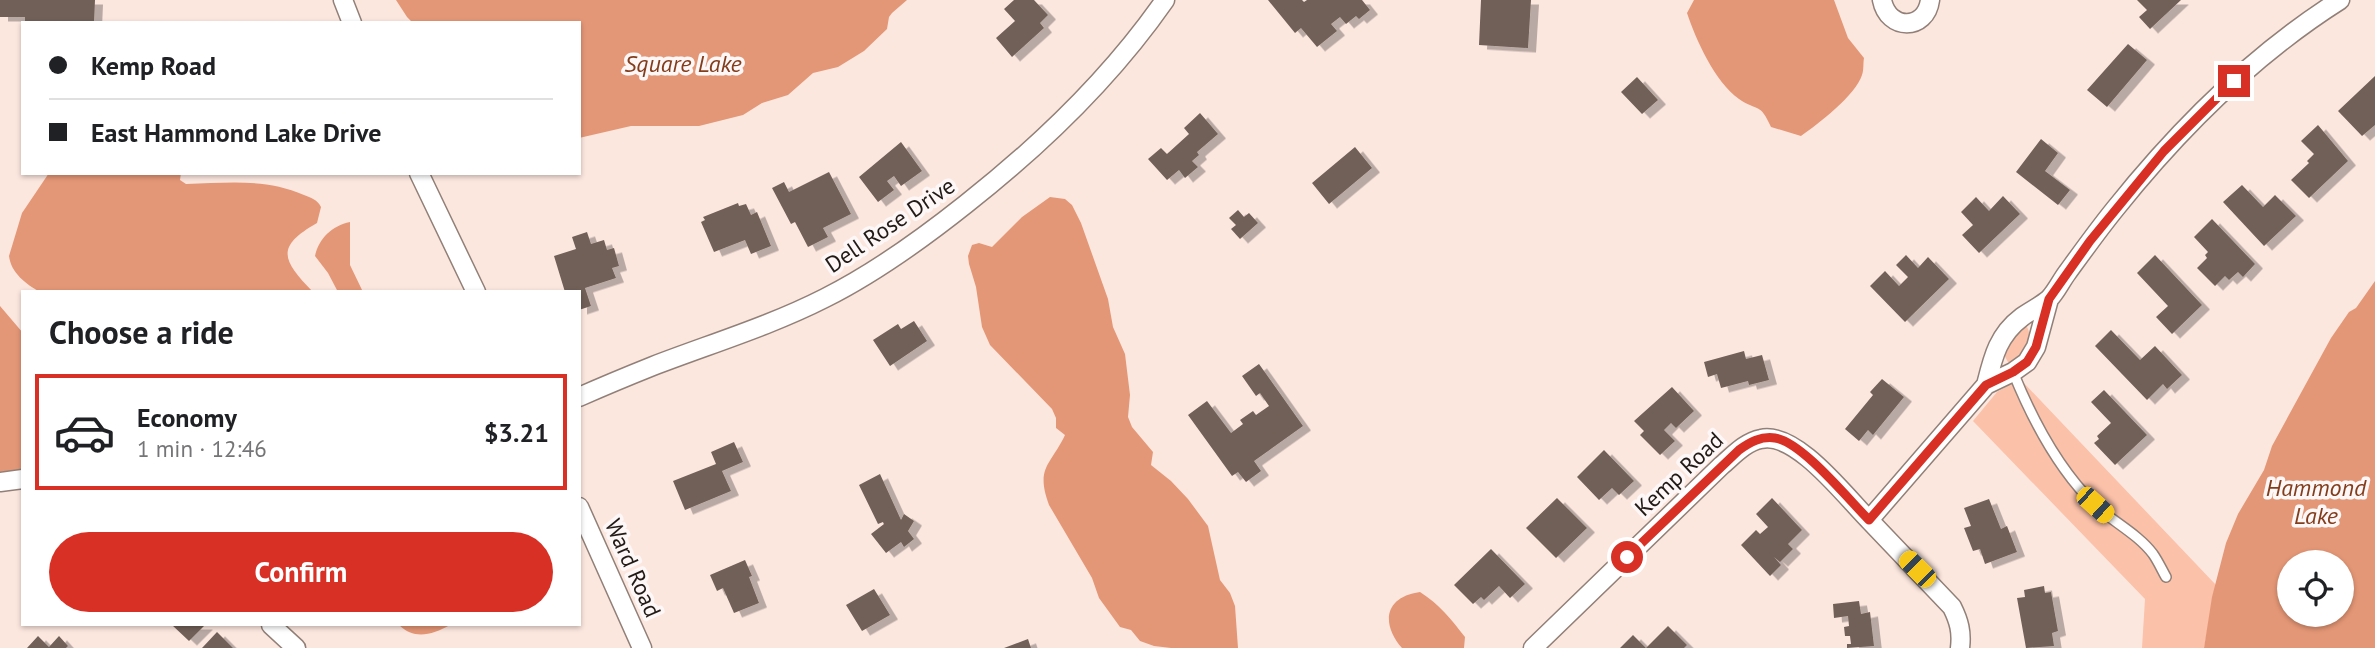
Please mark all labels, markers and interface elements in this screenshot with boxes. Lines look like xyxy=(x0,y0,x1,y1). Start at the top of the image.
water label: Square Lake xyxy=(624,48,742,79)
text: Kemp Road xyxy=(91,49,216,82)
route end xyxy=(2218,65,2250,97)
text: East Hammond Lake Drive xyxy=(91,116,381,149)
street label: Dell Rose Drive xyxy=(819,171,960,279)
text: Choose a ride xyxy=(49,311,234,353)
icon: car xyxy=(53,401,116,464)
text: Economy xyxy=(137,401,237,434)
text: $3.21 xyxy=(484,416,549,449)
street label: Kemp Road xyxy=(1628,425,1729,522)
text: 1 min · 12:46 xyxy=(137,434,267,463)
water label: Hammond Lake xyxy=(2266,472,2367,531)
car xyxy=(2073,483,2118,527)
street label: Ward Road xyxy=(599,514,668,621)
button: Confirm xyxy=(49,532,553,612)
route start xyxy=(1611,541,1643,573)
car xyxy=(1895,547,1940,591)
map controls xyxy=(2277,550,2354,627)
button: locate xyxy=(2277,550,2354,627)

